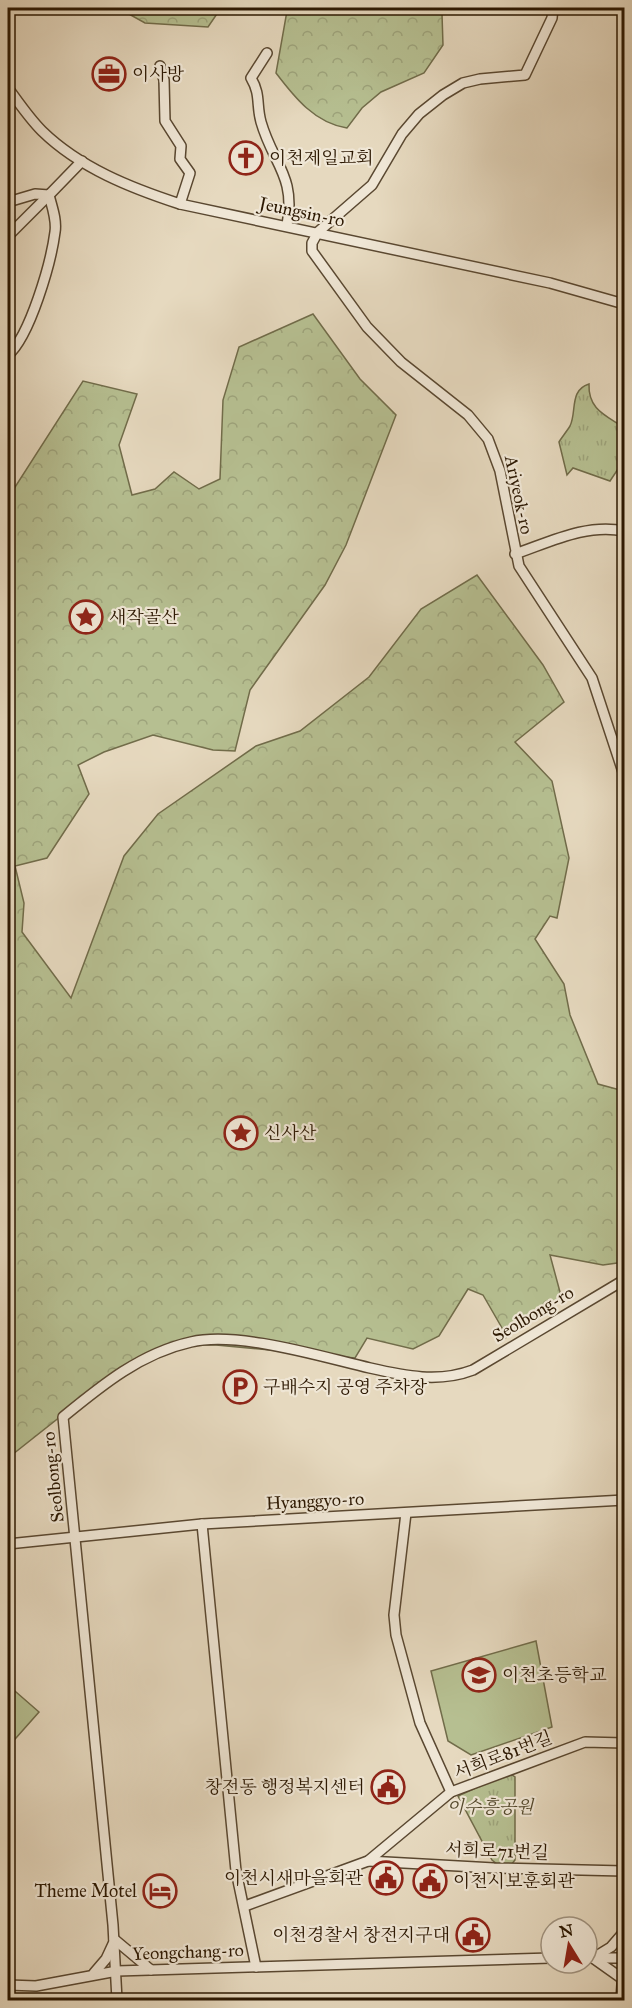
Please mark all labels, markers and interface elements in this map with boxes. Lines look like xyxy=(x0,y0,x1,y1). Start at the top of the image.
office icon: 이사방 xyxy=(91,56,127,92)
place label: 이사방 xyxy=(132,63,185,85)
church icon: 이천제일교회 xyxy=(228,140,264,176)
place label: 이천제일교회 xyxy=(269,147,373,169)
street label: Jeungsin-ro xyxy=(255,192,347,233)
street label: Ariyeok-ro xyxy=(500,453,538,536)
place icon: 새작골산 xyxy=(68,599,104,635)
place label: 새작골산 xyxy=(109,606,179,628)
place icon: 신사산 xyxy=(223,1115,259,1151)
place label: 신사산 xyxy=(264,1122,317,1144)
street label: Seolbong-ro xyxy=(488,1281,578,1348)
parking icon: 구배수지 공영 주차장 xyxy=(222,1369,258,1405)
place label: 구배수지 공영 주차장 xyxy=(263,1376,428,1398)
street label: Seolbong-ro xyxy=(37,1430,70,1523)
street label: Hyanggyo-ro xyxy=(265,1487,365,1516)
school or university icon: 이천초등학교 xyxy=(461,1657,497,1693)
place label: 이천초등학교 xyxy=(502,1664,607,1686)
street label: 서희로81번길 xyxy=(451,1726,555,1784)
public building icon: 창전동 행정복지센터 xyxy=(370,1769,406,1805)
place label: 창전동 행정복지센터 xyxy=(205,1776,365,1798)
park label: 이수흥공원 xyxy=(447,1796,535,1818)
street label: 서희로71번길 xyxy=(445,1838,549,1864)
public building icon: 이천시새마을회관 xyxy=(368,1860,404,1896)
public building icon: 이천시보훈회관 xyxy=(412,1863,448,1899)
place label: 이천시새마을회관 xyxy=(224,1867,364,1889)
place label: 이천시보훈회관 xyxy=(453,1870,575,1892)
hotel icon: Theme Motel xyxy=(142,1873,178,1909)
place label: Theme Motel xyxy=(34,1880,137,1902)
north arrow xyxy=(539,1915,599,1975)
public building icon: 이천경찰서 창전지구대 xyxy=(455,1917,491,1953)
text: N xyxy=(558,1920,575,1941)
place label: 이천경찰서 창전지구대 xyxy=(272,1924,450,1946)
street label: Yeongchang-ro xyxy=(132,1939,244,1966)

